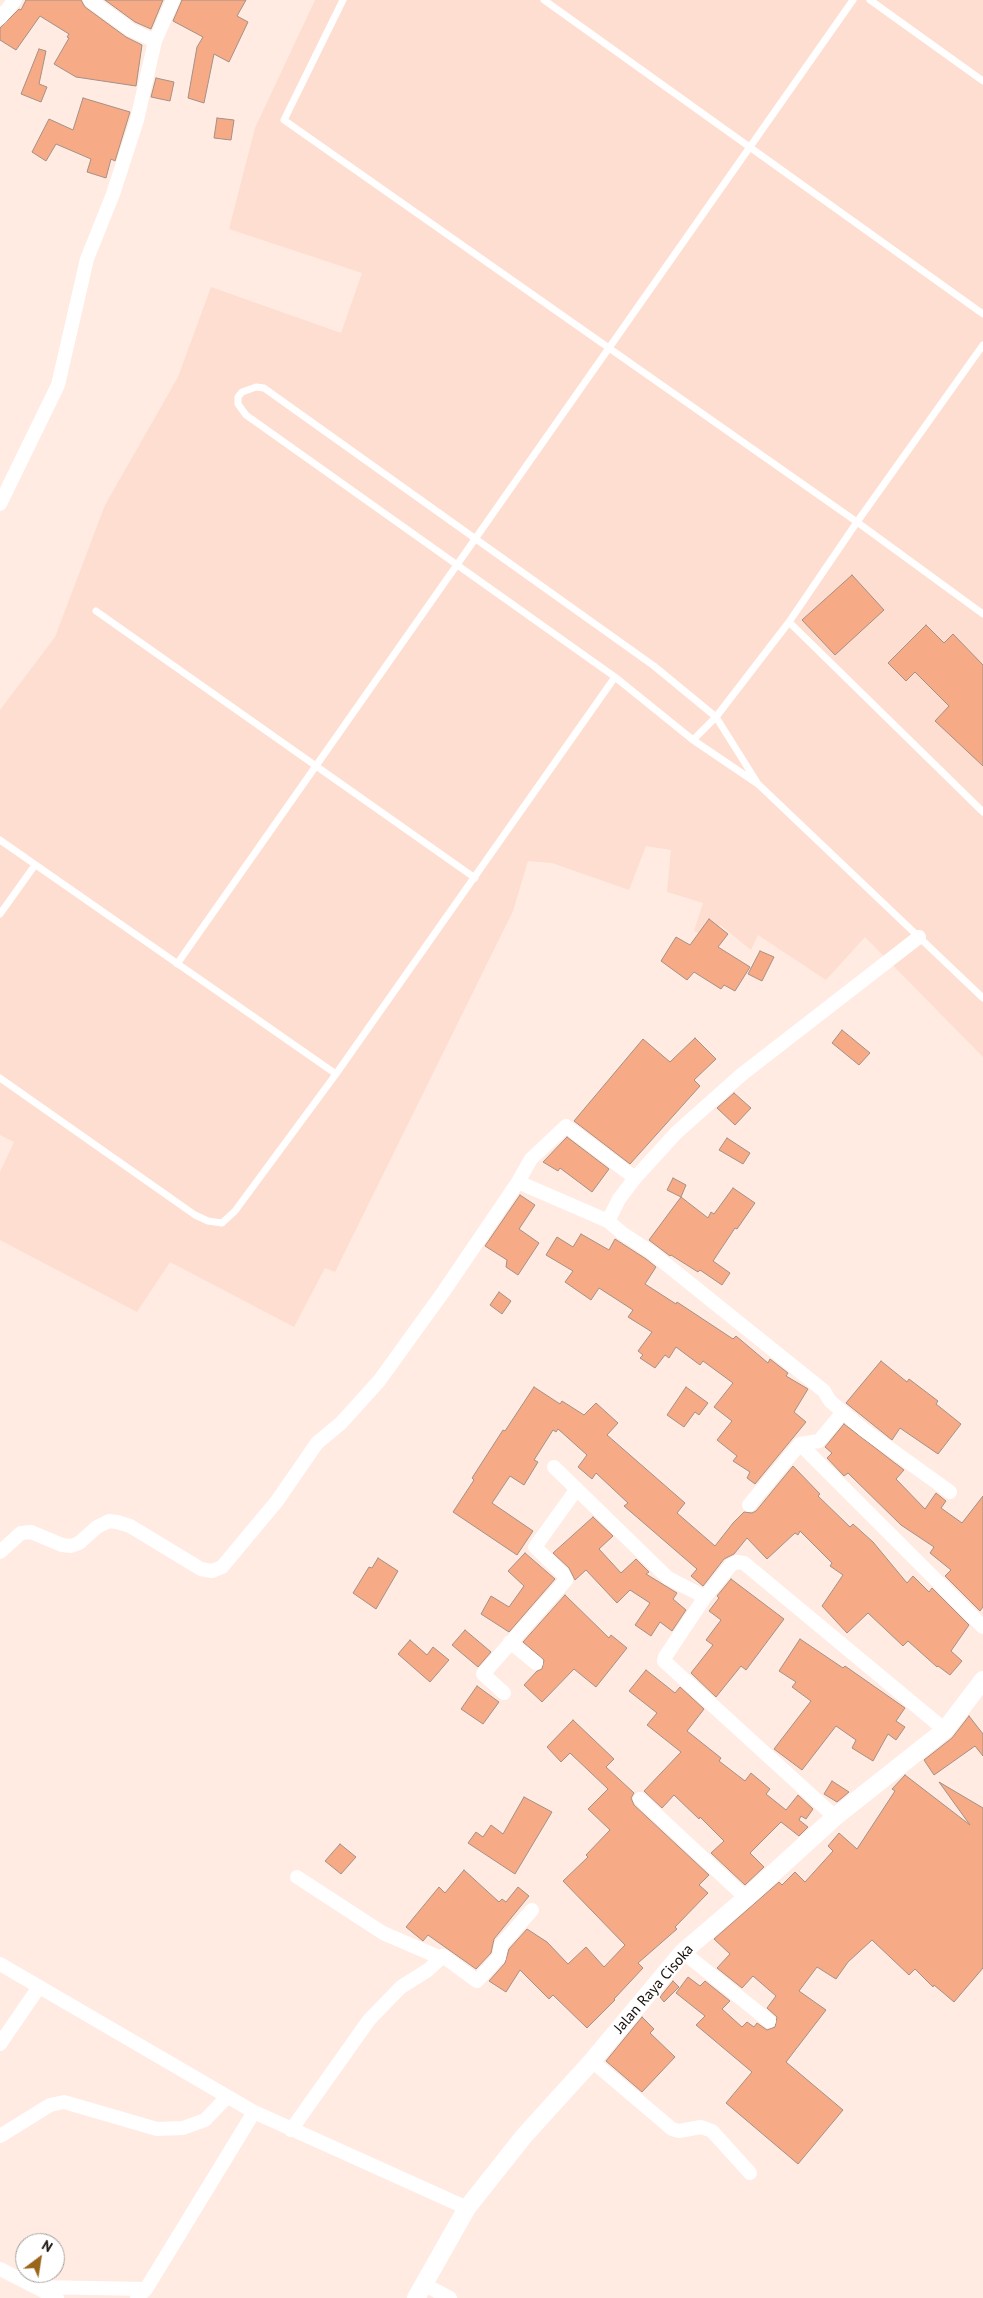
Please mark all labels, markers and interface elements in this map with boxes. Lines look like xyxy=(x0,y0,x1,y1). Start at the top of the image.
street label: Jalan Raya Cisoka xyxy=(610,1941,698,2037)
north arrow xyxy=(15,2233,65,2283)
text: N xyxy=(39,2236,56,2256)

